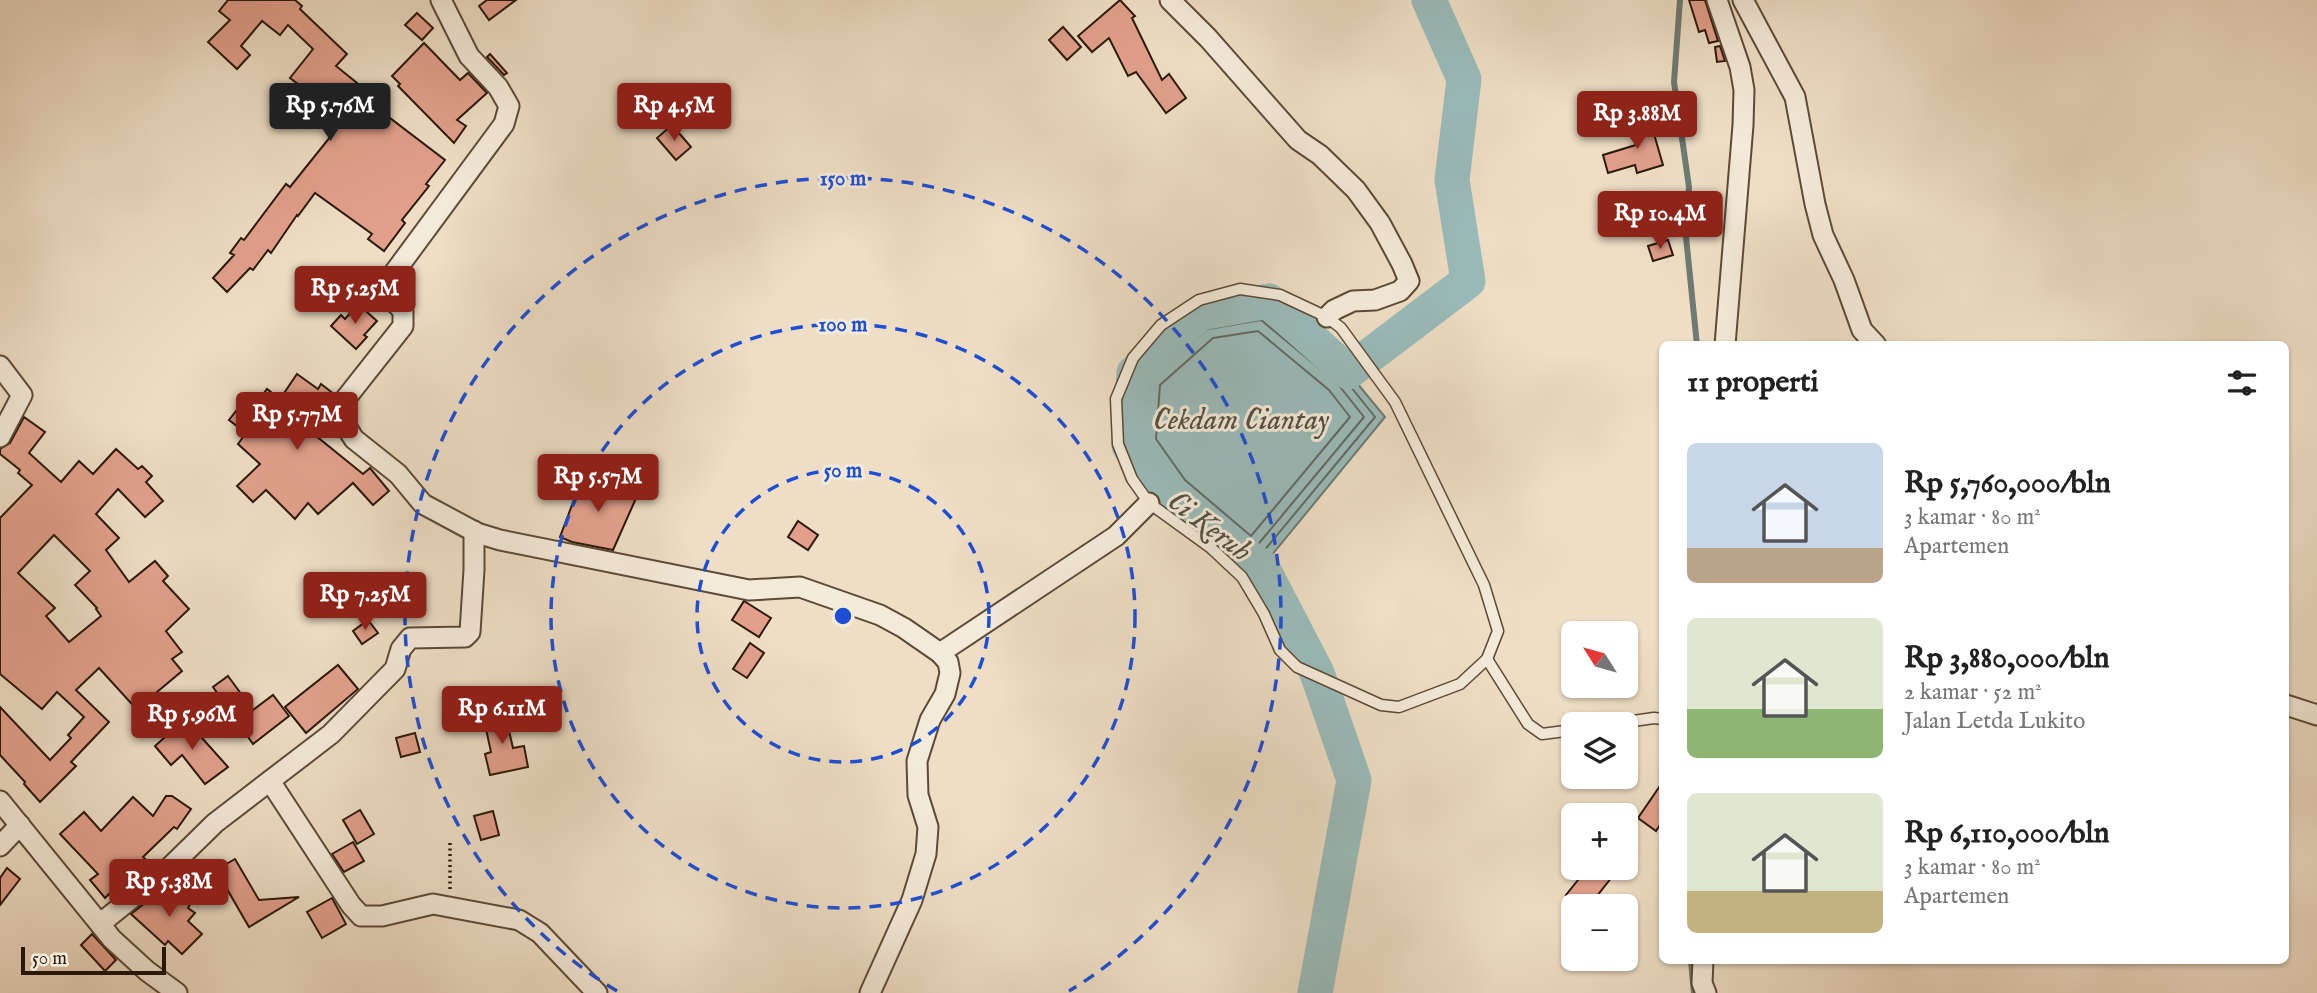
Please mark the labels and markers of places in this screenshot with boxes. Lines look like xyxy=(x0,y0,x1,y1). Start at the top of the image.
pin: Rp 5.76M xyxy=(258,83,402,143)
pin: Rp 4.5M xyxy=(609,83,739,143)
pin: Rp 3.88M xyxy=(1565,92,1709,151)
pin: Rp 10.4M xyxy=(1588,191,1732,251)
pin: Rp 5.25M xyxy=(283,266,427,326)
pin: Rp 5.77M xyxy=(225,392,369,452)
pin: Rp 5.57M xyxy=(526,454,670,514)
pin: Rp 7.25M xyxy=(293,572,437,632)
centre of rings xyxy=(831,604,855,628)
pin: Rp 6.11M xyxy=(430,686,574,746)
pin: Rp 5.96M xyxy=(120,692,264,752)
pin: Rp 5.38M xyxy=(97,860,241,919)

